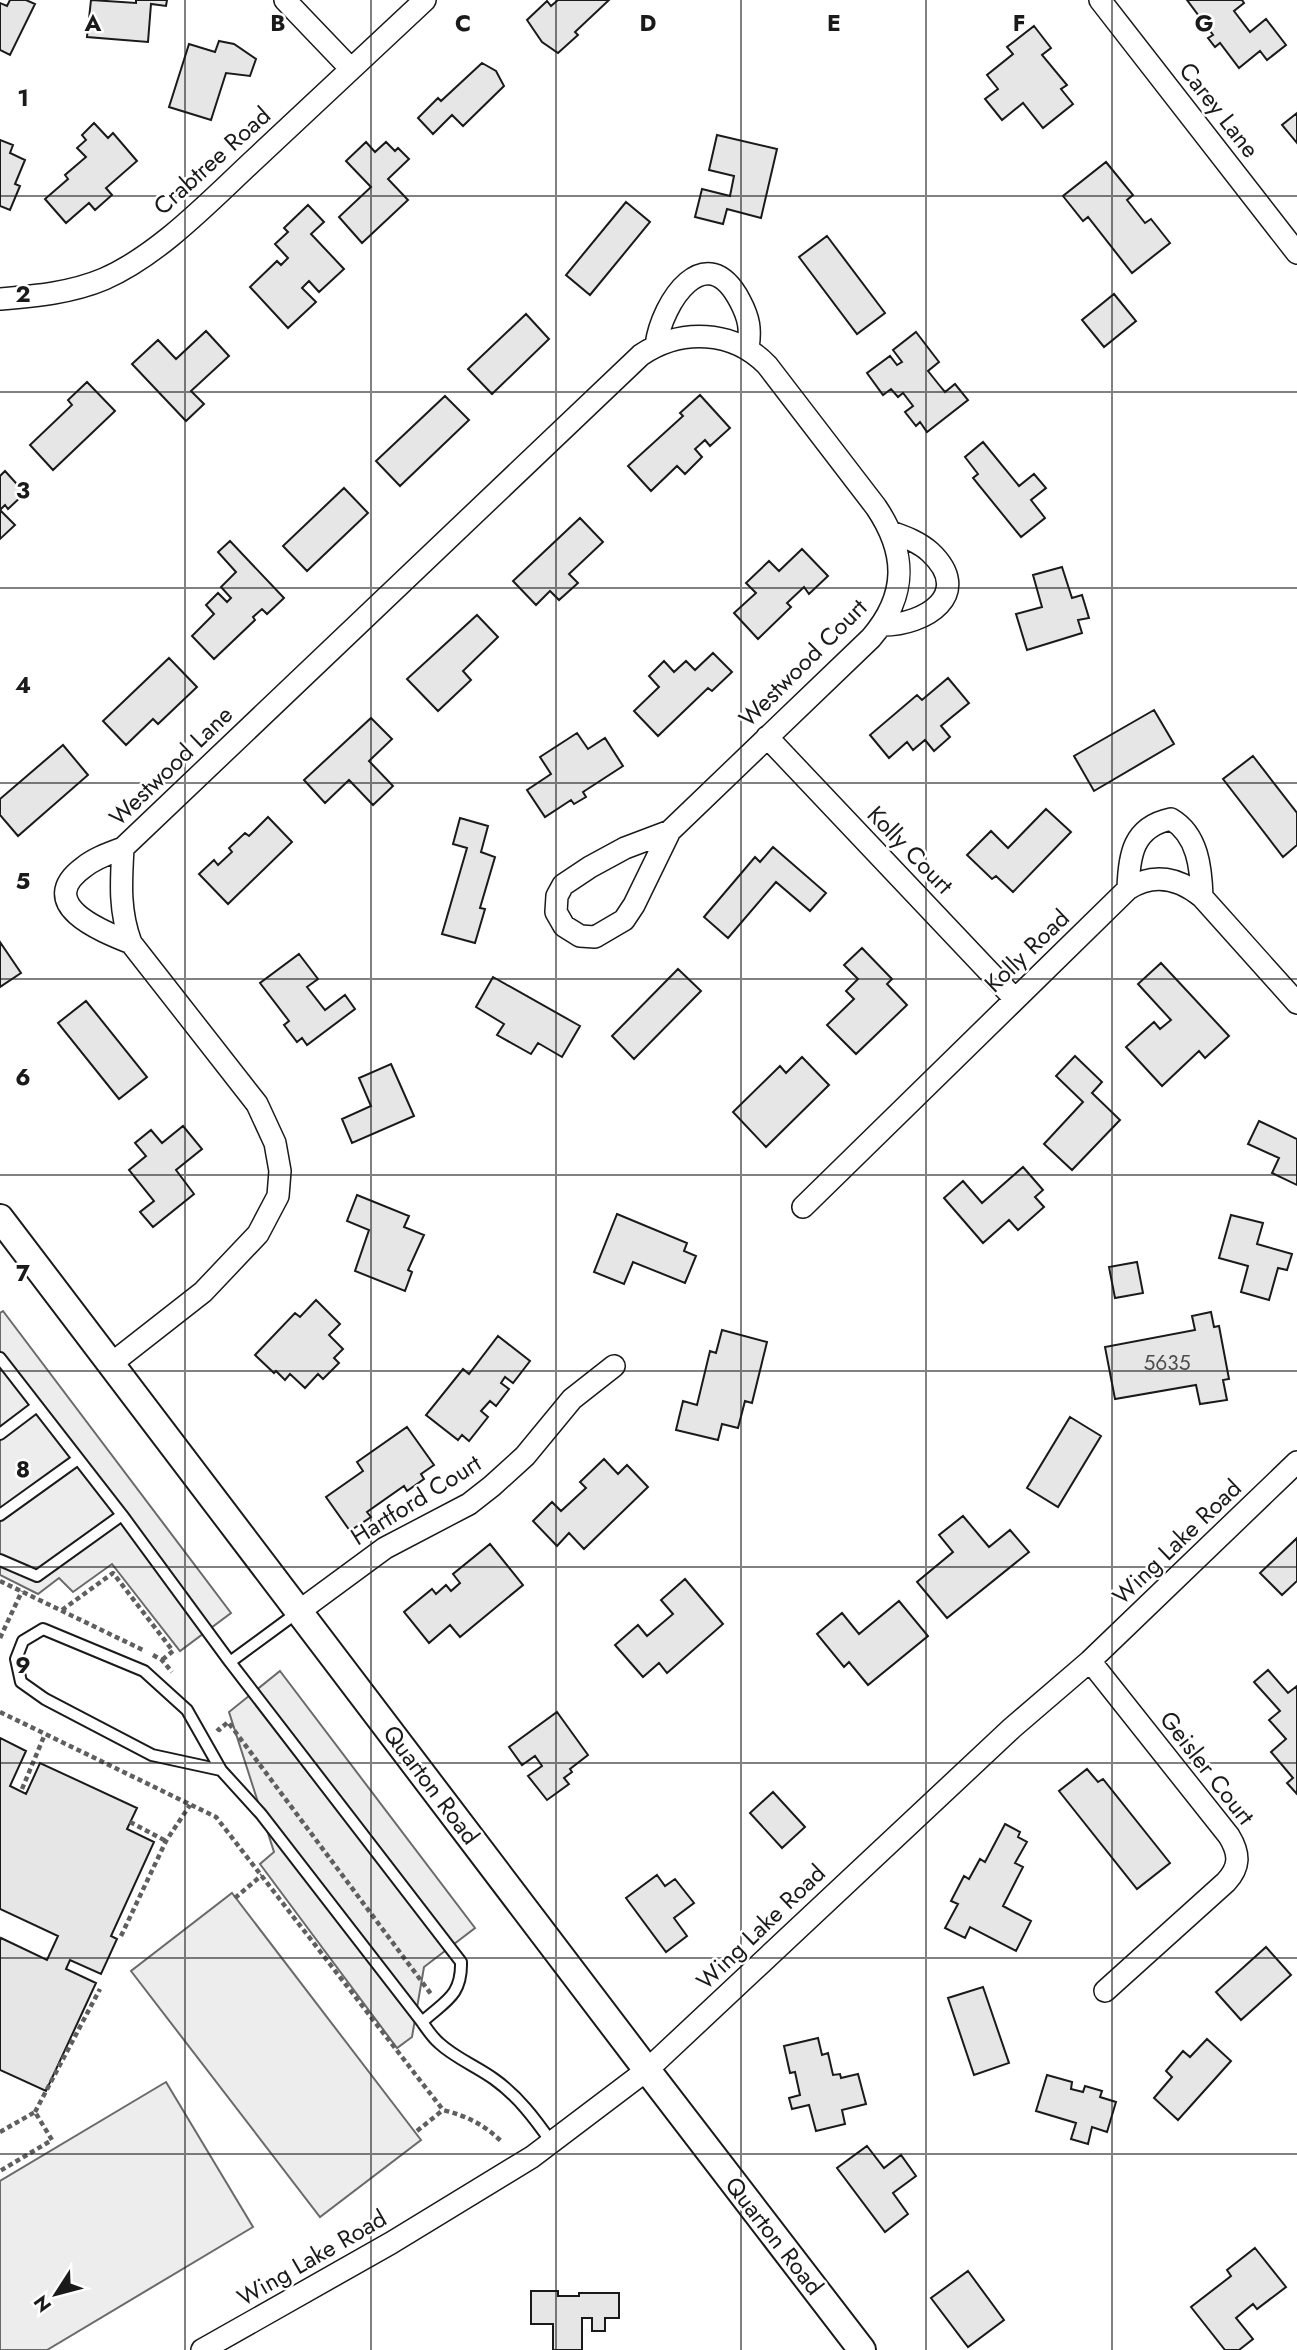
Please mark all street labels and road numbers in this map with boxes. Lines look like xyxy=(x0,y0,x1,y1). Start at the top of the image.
street label: Carey Lane xyxy=(1171,54,1268,165)
street label: Crabtree Road xyxy=(145,98,278,223)
street label: Westwood Court xyxy=(731,590,875,735)
street label: Westwood Lane xyxy=(101,697,240,834)
street label: Kolly Court xyxy=(859,798,962,902)
street label: Kolly Road xyxy=(976,901,1077,1000)
street label: Hartford Court xyxy=(344,1445,488,1554)
street label: Wing Lake Road xyxy=(1104,1471,1249,1612)
street label: Geisler Court xyxy=(1152,1703,1263,1832)
street label: Quarton Road xyxy=(375,1718,488,1852)
street label: Wing Lake Road xyxy=(688,1856,833,1997)
street label: Quarton Road xyxy=(717,2169,832,2302)
street label: Wing Lake Road xyxy=(231,2201,393,2315)

